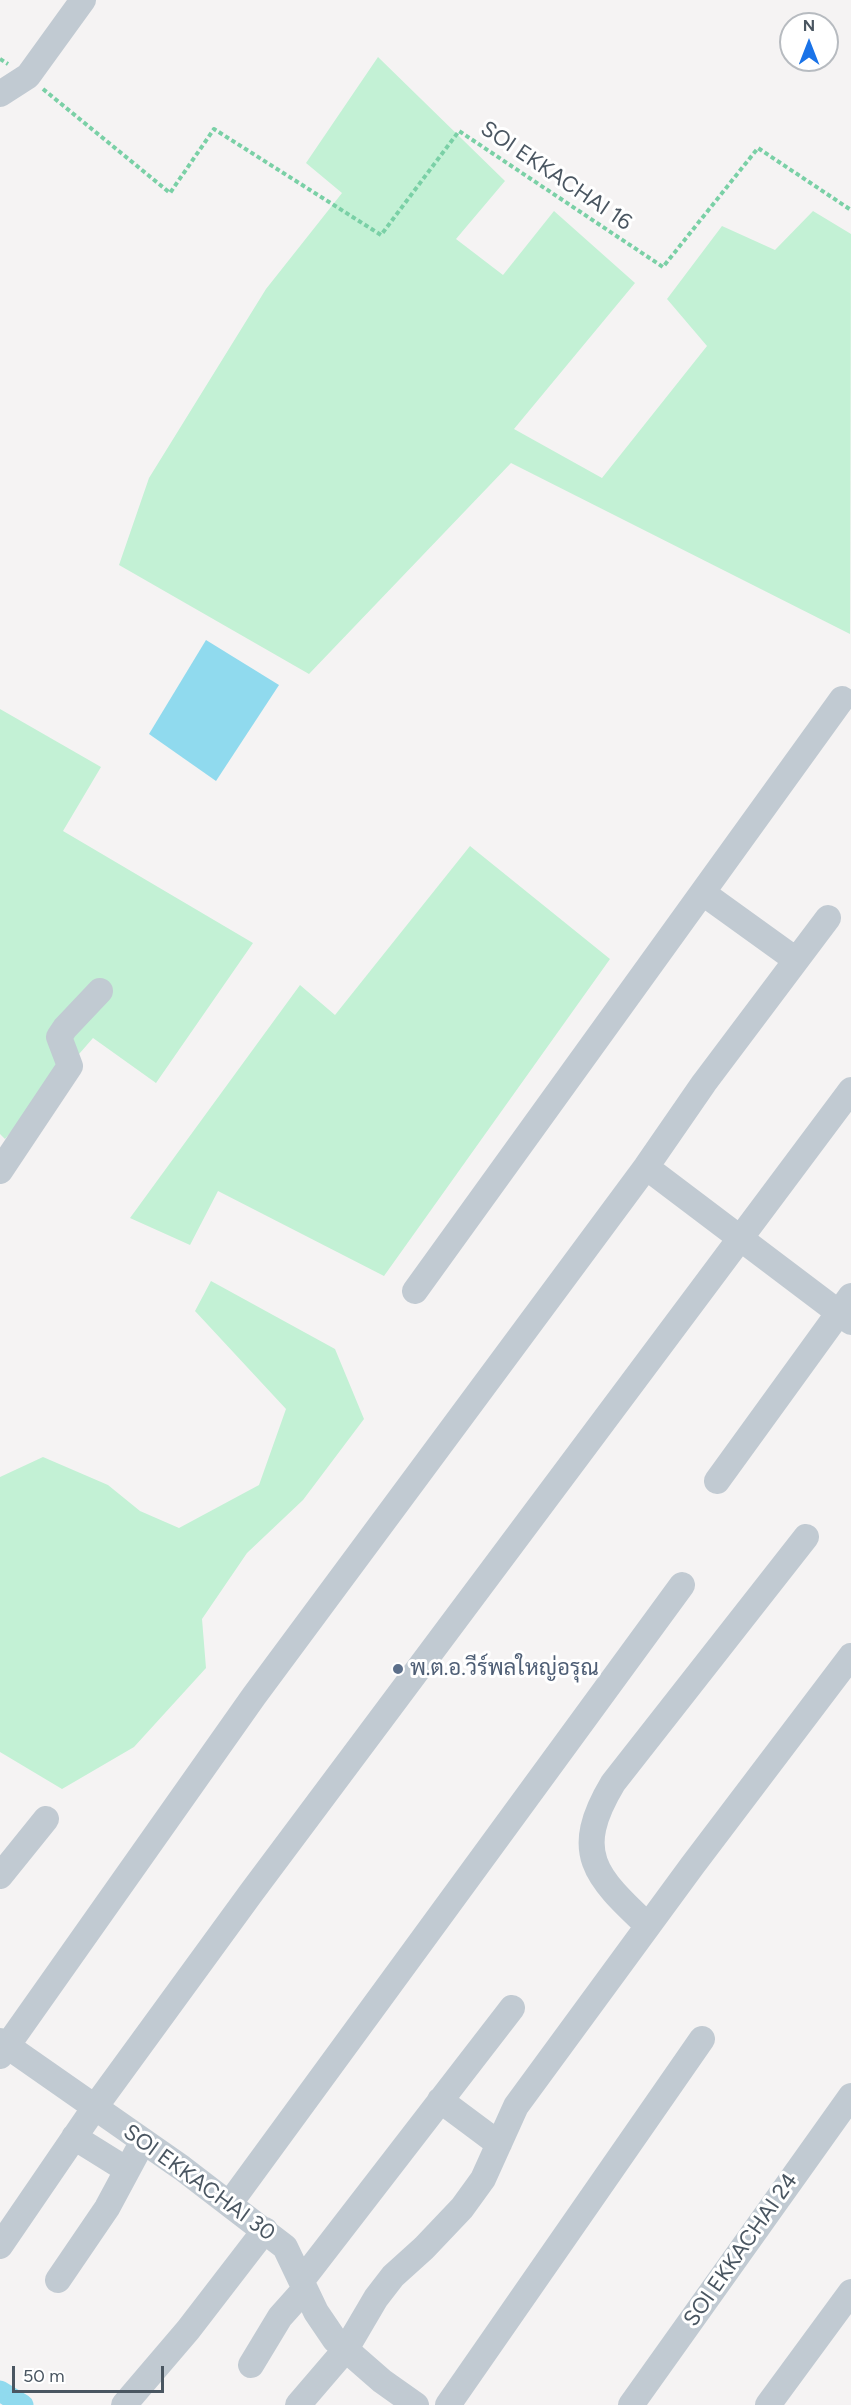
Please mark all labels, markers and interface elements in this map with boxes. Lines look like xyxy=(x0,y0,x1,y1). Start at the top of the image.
north arrow xyxy=(779,12,839,72)
text: N xyxy=(803,16,815,35)
street label: SOI EKKACHAI 16 xyxy=(475,116,637,236)
place label: พ.ต.อ.วีร์พลใหญ่อรุณ xyxy=(410,1656,599,1682)
marker: พ.ต.อ.วีร์พลใหญ่อรุณ xyxy=(391,1662,405,1676)
street label: SOI EKKACHAI 30 xyxy=(118,2119,280,2247)
street label: SOI EKKACHAI 24 xyxy=(678,2168,804,2332)
scale bar xyxy=(15,2354,166,2392)
text: 50 m xyxy=(23,2365,65,2387)

